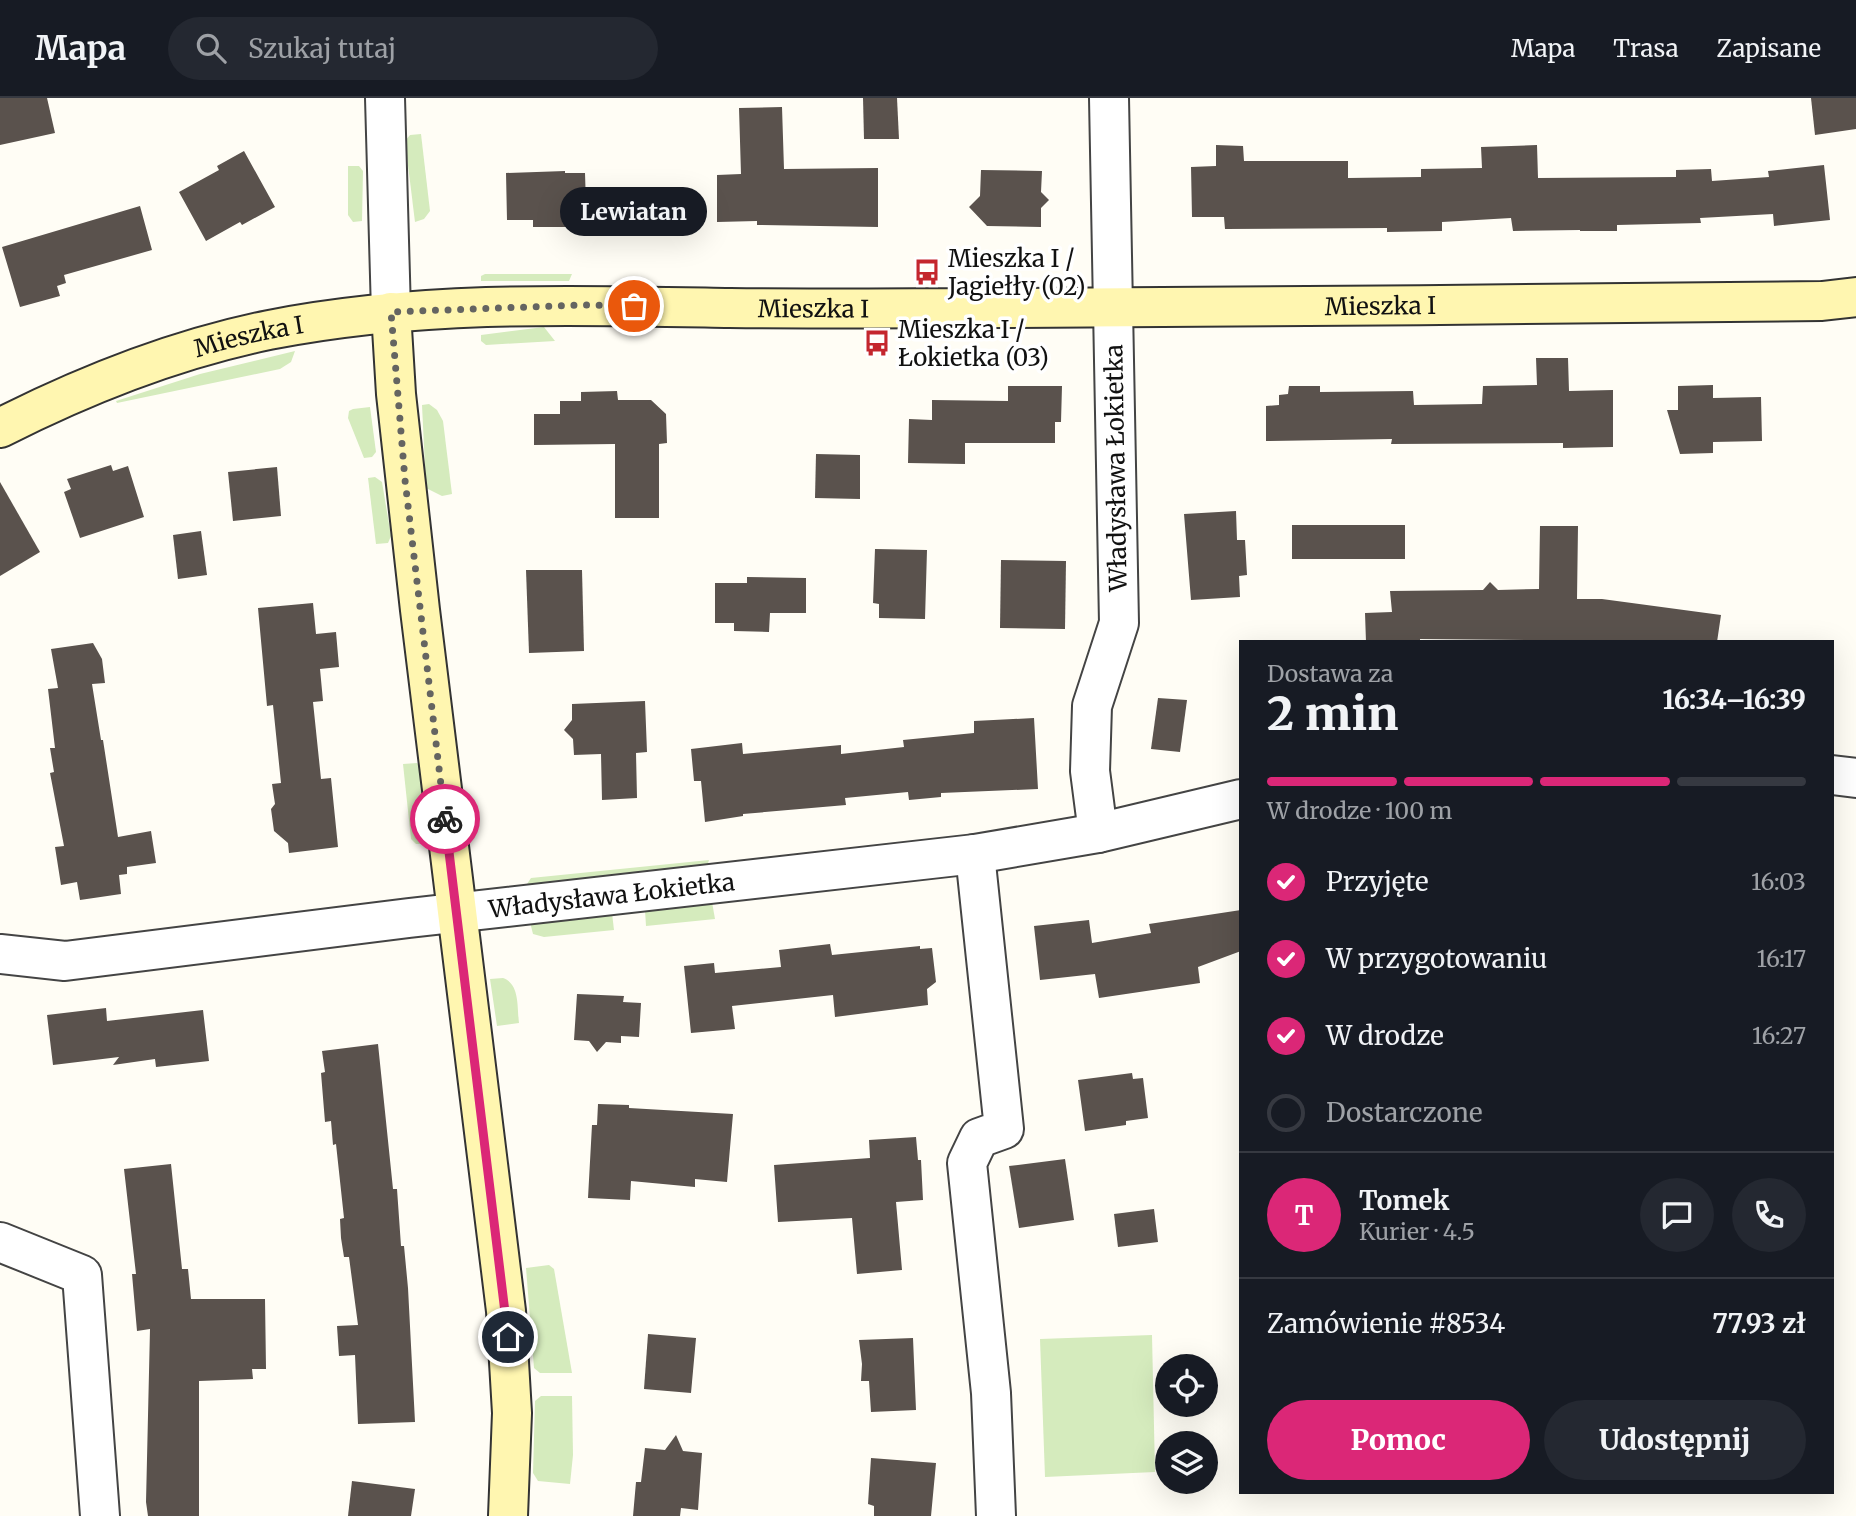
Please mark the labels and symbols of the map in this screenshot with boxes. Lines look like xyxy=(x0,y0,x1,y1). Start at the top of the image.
callout: Lewiatan xyxy=(560,187,708,236)
place label: Mieszka I / Jagiełły (02) xyxy=(947,243,1086,302)
bus stop icon: Mieszka I / Jagiełły (02) xyxy=(912,257,942,287)
pin xyxy=(604,276,664,336)
street label: Mieszka I xyxy=(1324,290,1436,322)
street label: Mieszka I xyxy=(758,293,869,324)
street label: Mieszka I xyxy=(190,309,306,364)
place label: Mieszka I / Łokietka (03) xyxy=(898,314,1049,373)
bus stop icon: Mieszka I / Łokietka (03) xyxy=(862,328,892,358)
street label: Władysława Łokietka xyxy=(1098,344,1134,593)
courier xyxy=(410,784,480,854)
street label: Władysława Łokietka xyxy=(486,866,736,925)
pin xyxy=(478,1307,538,1367)

